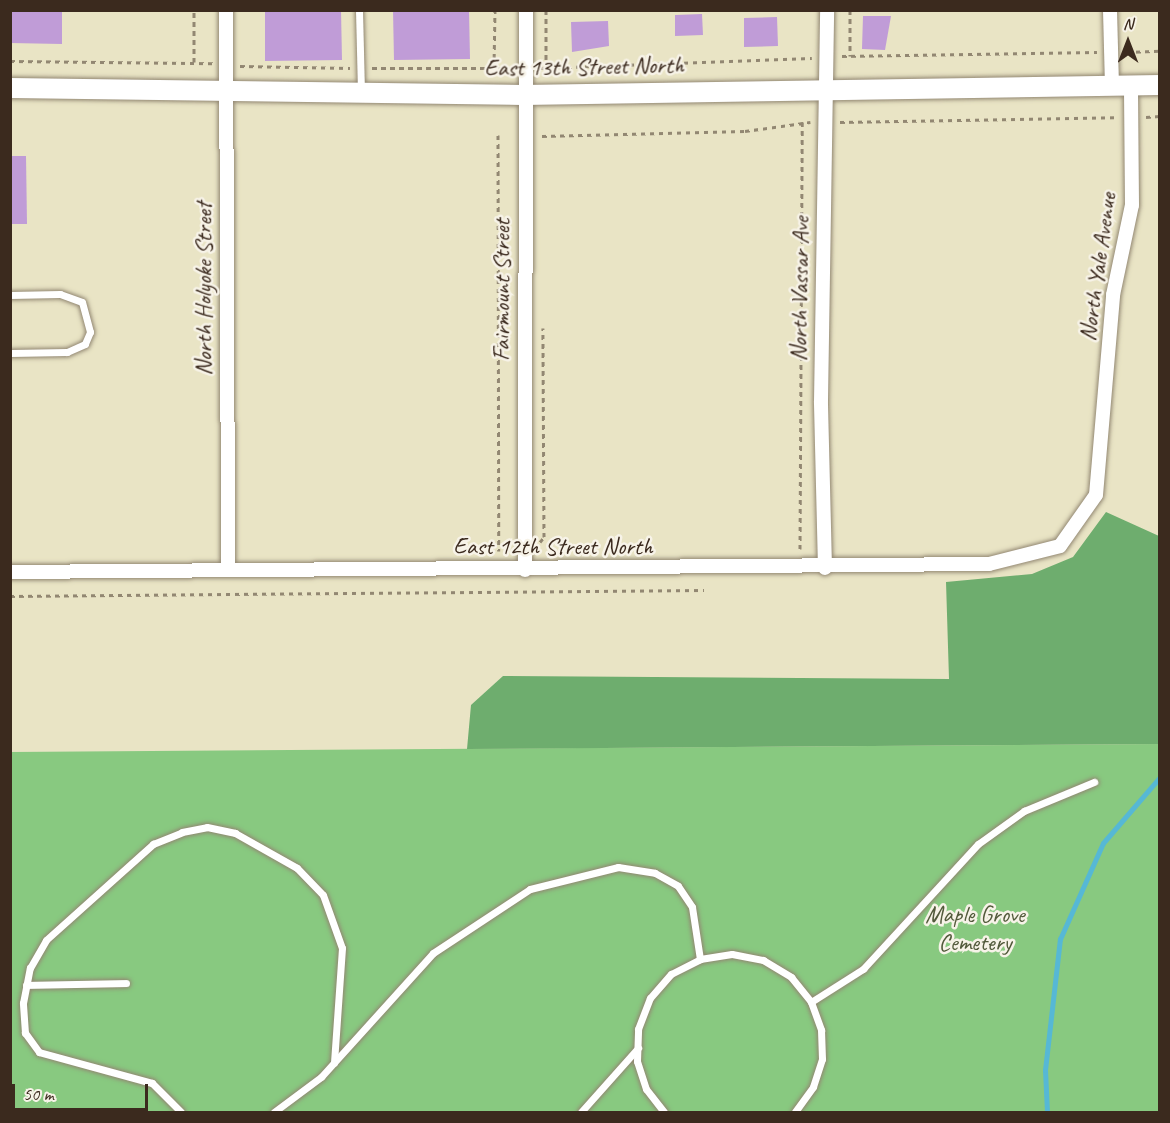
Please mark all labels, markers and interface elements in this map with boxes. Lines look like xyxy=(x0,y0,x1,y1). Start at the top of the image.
north arrow xyxy=(1098,12,1158,72)
text: N xyxy=(1123,14,1133,34)
street label: East 13th Street North xyxy=(484,51,684,83)
street label: North Yale Avenue xyxy=(1073,191,1123,343)
street label: North Holyoke Street xyxy=(190,202,218,376)
street label: North Vassar Ave xyxy=(784,216,816,362)
street label: Fairmount Street xyxy=(488,219,516,361)
street label: East 12th Street North xyxy=(453,533,653,561)
park label: Maple Grove Cemetery xyxy=(925,901,1025,957)
scale bar xyxy=(15,1072,152,1110)
text: 50 m xyxy=(23,1083,54,1105)

